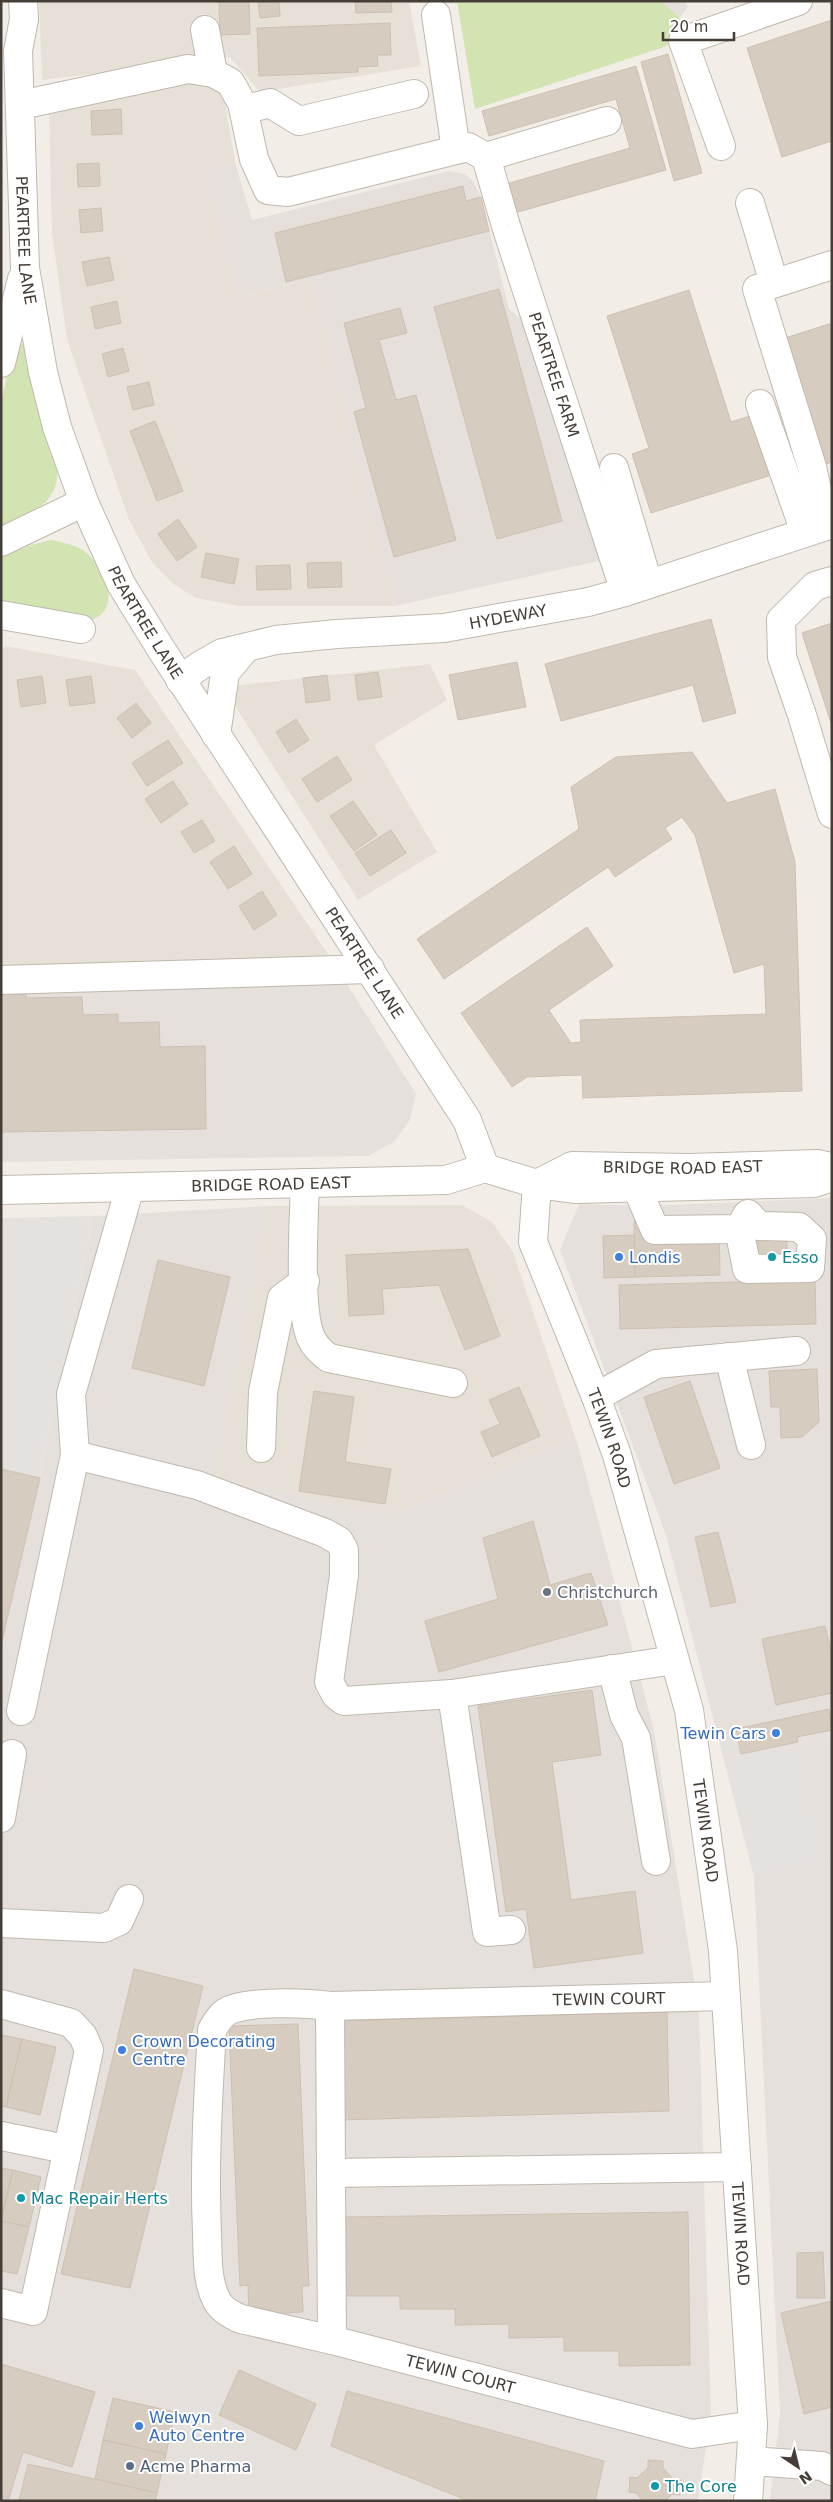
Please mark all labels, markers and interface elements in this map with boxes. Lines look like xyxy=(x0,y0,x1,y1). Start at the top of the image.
scale bar xyxy=(663,10,734,42)
text: 20 m xyxy=(670,18,708,36)
street label: PEARTREE LANE xyxy=(13,175,41,306)
street label: PEARTREE FARM xyxy=(525,310,583,440)
street label: PEARTREE LANE xyxy=(104,563,187,682)
street label: HYDEWAY xyxy=(468,600,549,633)
street label: PEARTREE LANE xyxy=(322,903,408,1022)
street label: BRIDGE ROAD EAST xyxy=(603,1156,763,1178)
street label: BRIDGE ROAD EAST xyxy=(191,1173,351,1195)
place label: Londis xyxy=(629,1248,681,1267)
place label: Esso xyxy=(782,1248,819,1267)
marker: Londis xyxy=(613,1251,625,1263)
marker: Esso xyxy=(766,1251,778,1263)
street label: TEWIN ROAD xyxy=(584,1385,635,1490)
place label: Christchurch xyxy=(557,1583,658,1602)
marker: Christchurch xyxy=(541,1586,553,1598)
place label: Tewin Cars xyxy=(679,1724,766,1743)
marker: Tewin Cars xyxy=(770,1727,782,1739)
street label: TEWIN ROAD xyxy=(689,1777,723,1884)
street label: TEWIN COURT xyxy=(551,1989,666,2009)
place label: Crown Decorating Centre xyxy=(132,2032,276,2069)
marker: Crown Decorating Centre xyxy=(116,2044,128,2056)
street label: TEWIN ROAD xyxy=(728,2180,754,2287)
place label: Mac Repair Herts xyxy=(31,2189,168,2208)
marker: Mac Repair Herts xyxy=(15,2192,27,2204)
street label: TEWIN COURT xyxy=(403,2350,518,2397)
place label: Welwyn Auto Centre xyxy=(149,2408,245,2445)
marker: Welwyn Auto Centre xyxy=(133,2420,145,2432)
north arrow xyxy=(773,2442,823,2492)
place label: Acme Pharma xyxy=(140,2457,251,2476)
marker: Acme Pharma xyxy=(124,2460,136,2472)
text: N xyxy=(796,2468,815,2488)
place label: The Core xyxy=(664,2477,737,2496)
marker: The Core xyxy=(649,2480,661,2492)

